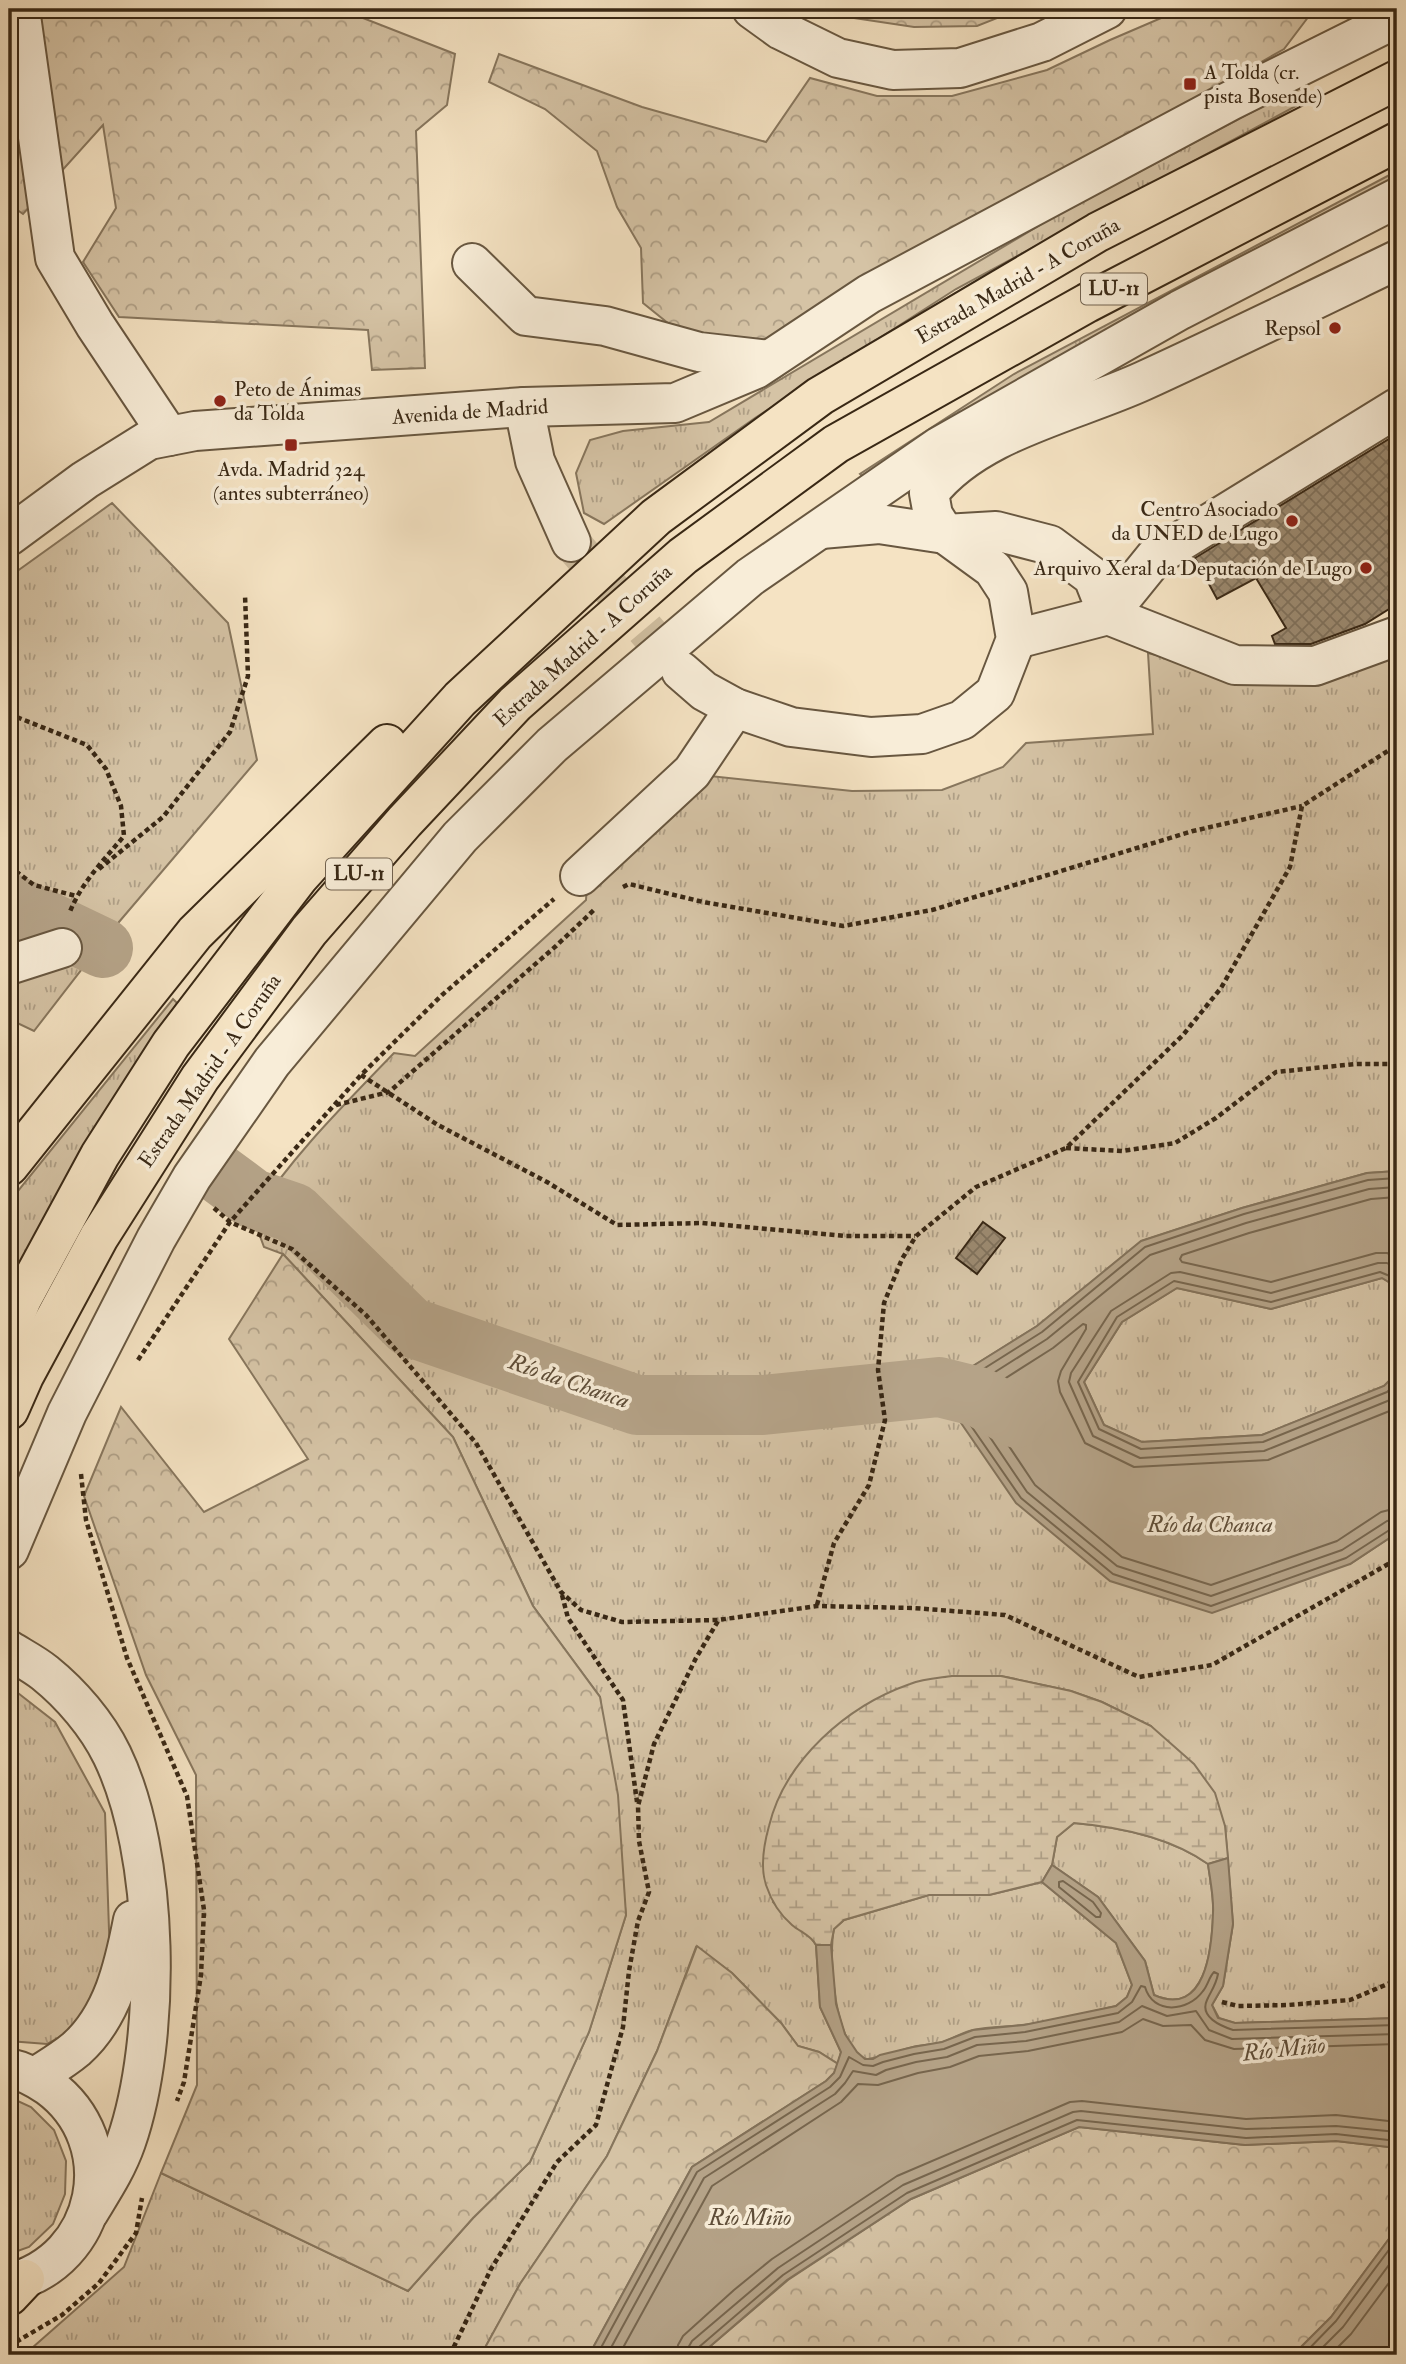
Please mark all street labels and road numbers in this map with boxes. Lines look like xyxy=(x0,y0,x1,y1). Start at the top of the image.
street label: Estrada Madrid - A Coruña xyxy=(911,211,1125,350)
road number: LU-11 xyxy=(1081,274,1147,304)
street label: Avenida de Madrid xyxy=(390,393,550,431)
street label: Estrada Madrid - A Coruña xyxy=(488,558,678,733)
road number: LU-11 xyxy=(326,859,392,890)
street label: Estrada Madrid - A Coruña xyxy=(133,968,287,1173)

